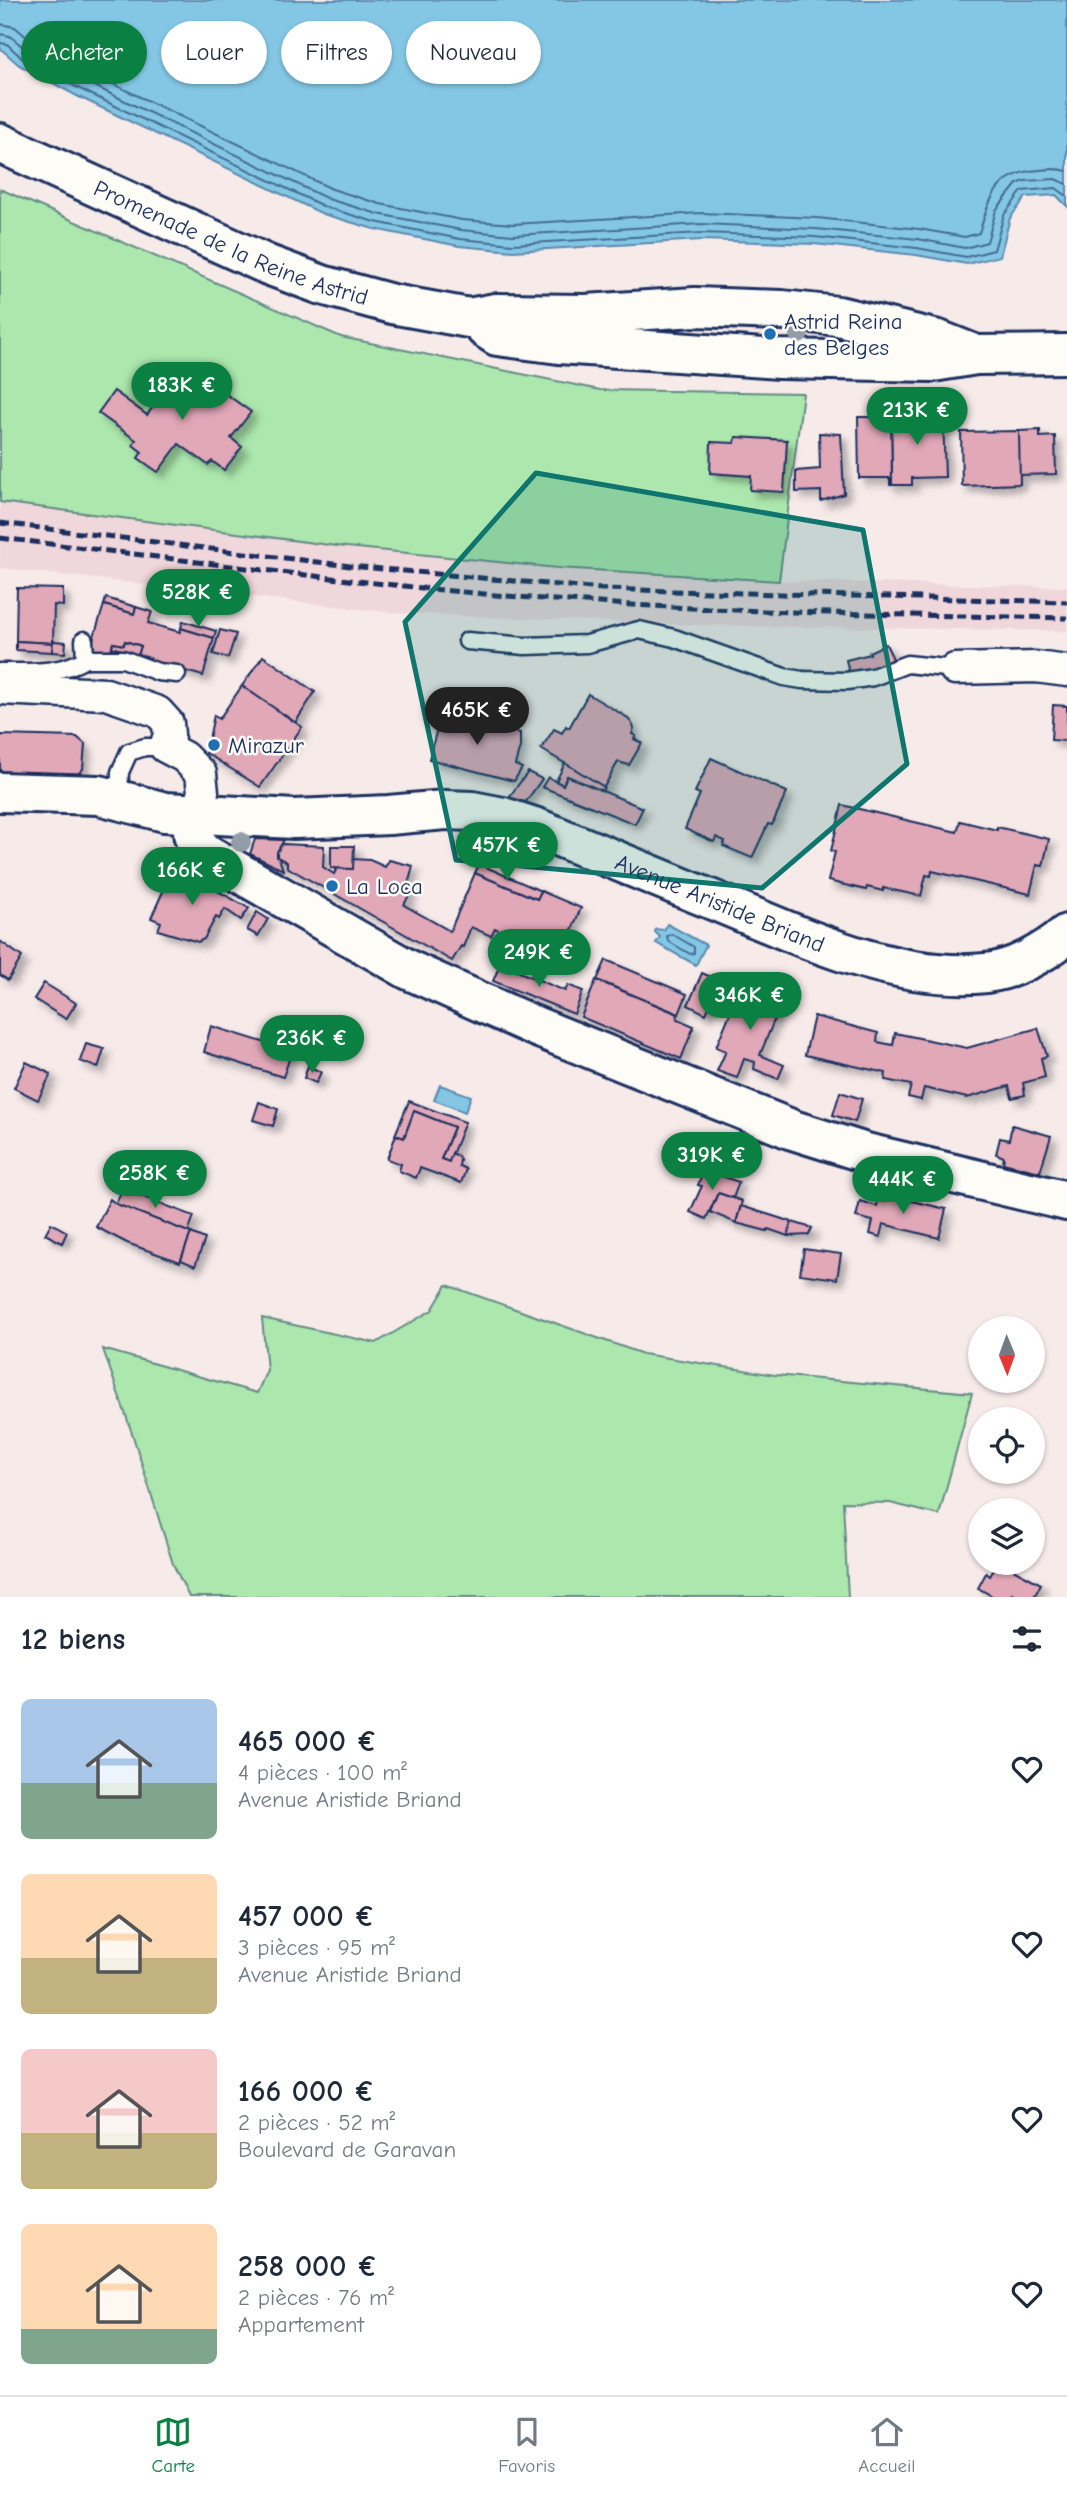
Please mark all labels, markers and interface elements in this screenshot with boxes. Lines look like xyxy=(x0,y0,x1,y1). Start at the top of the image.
chip: Acheter xyxy=(21,21,147,84)
chip: Louer xyxy=(161,21,267,84)
chip: Filtres xyxy=(281,21,392,84)
chip: Nouveau xyxy=(406,21,541,84)
street label: Promenade de la Reine Astrid xyxy=(89,175,371,311)
place label: Astrid Reina des Belges xyxy=(784,308,903,361)
marker: Astrid Reina des Belges xyxy=(762,326,778,342)
pin: 183K € xyxy=(125,362,239,422)
text: 183K € xyxy=(147,371,217,398)
pin: 213K € xyxy=(860,388,974,447)
text: 213K € xyxy=(883,396,951,423)
pin: 528K € xyxy=(141,570,255,629)
text: 528K € xyxy=(162,578,234,605)
pin: 465K € xyxy=(420,688,534,747)
text: 465K € xyxy=(441,696,513,723)
place label: Mirazur xyxy=(228,732,305,759)
marker: Mirazur xyxy=(206,737,222,753)
pin: 457K € xyxy=(450,822,564,882)
text: 457K € xyxy=(472,831,542,858)
pin: 166K € xyxy=(135,848,249,907)
street label: Avenue Aristide Briand xyxy=(611,849,828,958)
text: 166K € xyxy=(157,856,227,883)
place label: La Loca xyxy=(346,873,423,900)
marker: La Loca xyxy=(324,878,340,894)
pin: 249K € xyxy=(482,930,596,989)
text: 249K € xyxy=(504,938,574,965)
pin: 346K € xyxy=(693,972,807,1032)
text: 346K € xyxy=(714,981,786,1008)
pin: 236K € xyxy=(255,1016,369,1075)
text: 236K € xyxy=(276,1024,348,1051)
pin: 319K € xyxy=(655,1132,769,1192)
text: 319K € xyxy=(677,1141,747,1168)
pin: 258K € xyxy=(98,1150,212,1210)
pin: 444K € xyxy=(846,1156,960,1216)
text: 258K € xyxy=(119,1159,191,1186)
text: 444K € xyxy=(868,1165,938,1192)
north arrow xyxy=(968,1316,1045,1393)
map controls xyxy=(968,1316,1045,1575)
button: locate xyxy=(968,1407,1045,1484)
button: layers xyxy=(968,1498,1045,1575)
icon: filters xyxy=(1008,1620,1046,1658)
text: 12 biens xyxy=(21,1622,125,1657)
text: 465 000 € xyxy=(238,1724,377,1759)
icon: home xyxy=(77,1727,161,1811)
icon: heart xyxy=(1008,1750,1046,1788)
text: 4 pièces · 100 m² xyxy=(238,1759,407,1786)
text: Avenue Aristide Briand xyxy=(238,1786,462,1813)
text: 457 000 € xyxy=(238,1899,375,1934)
icon: home xyxy=(77,1902,161,1986)
icon: heart xyxy=(1008,1925,1046,1963)
text: 3 pièces · 95 m² xyxy=(238,1934,395,1961)
text: Avenue Aristide Briand xyxy=(238,1961,462,1988)
text: 166 000 € xyxy=(238,2074,375,2109)
icon: home xyxy=(77,2077,161,2161)
icon: heart xyxy=(1008,2100,1046,2138)
text: 2 pièces · 52 m² xyxy=(238,2109,395,2136)
text: Boulevard de Garavan xyxy=(238,2136,456,2163)
text: 258 000 € xyxy=(238,2249,378,2284)
icon: home xyxy=(77,2252,161,2336)
icon: heart xyxy=(1008,2275,1046,2313)
text: 2 pièces · 76 m² xyxy=(238,2284,394,2311)
text: Appartement xyxy=(238,2311,364,2338)
tab: Carte xyxy=(152,2413,195,2477)
tab: Favoris xyxy=(498,2413,555,2477)
tab: Accueil xyxy=(858,2413,915,2477)

